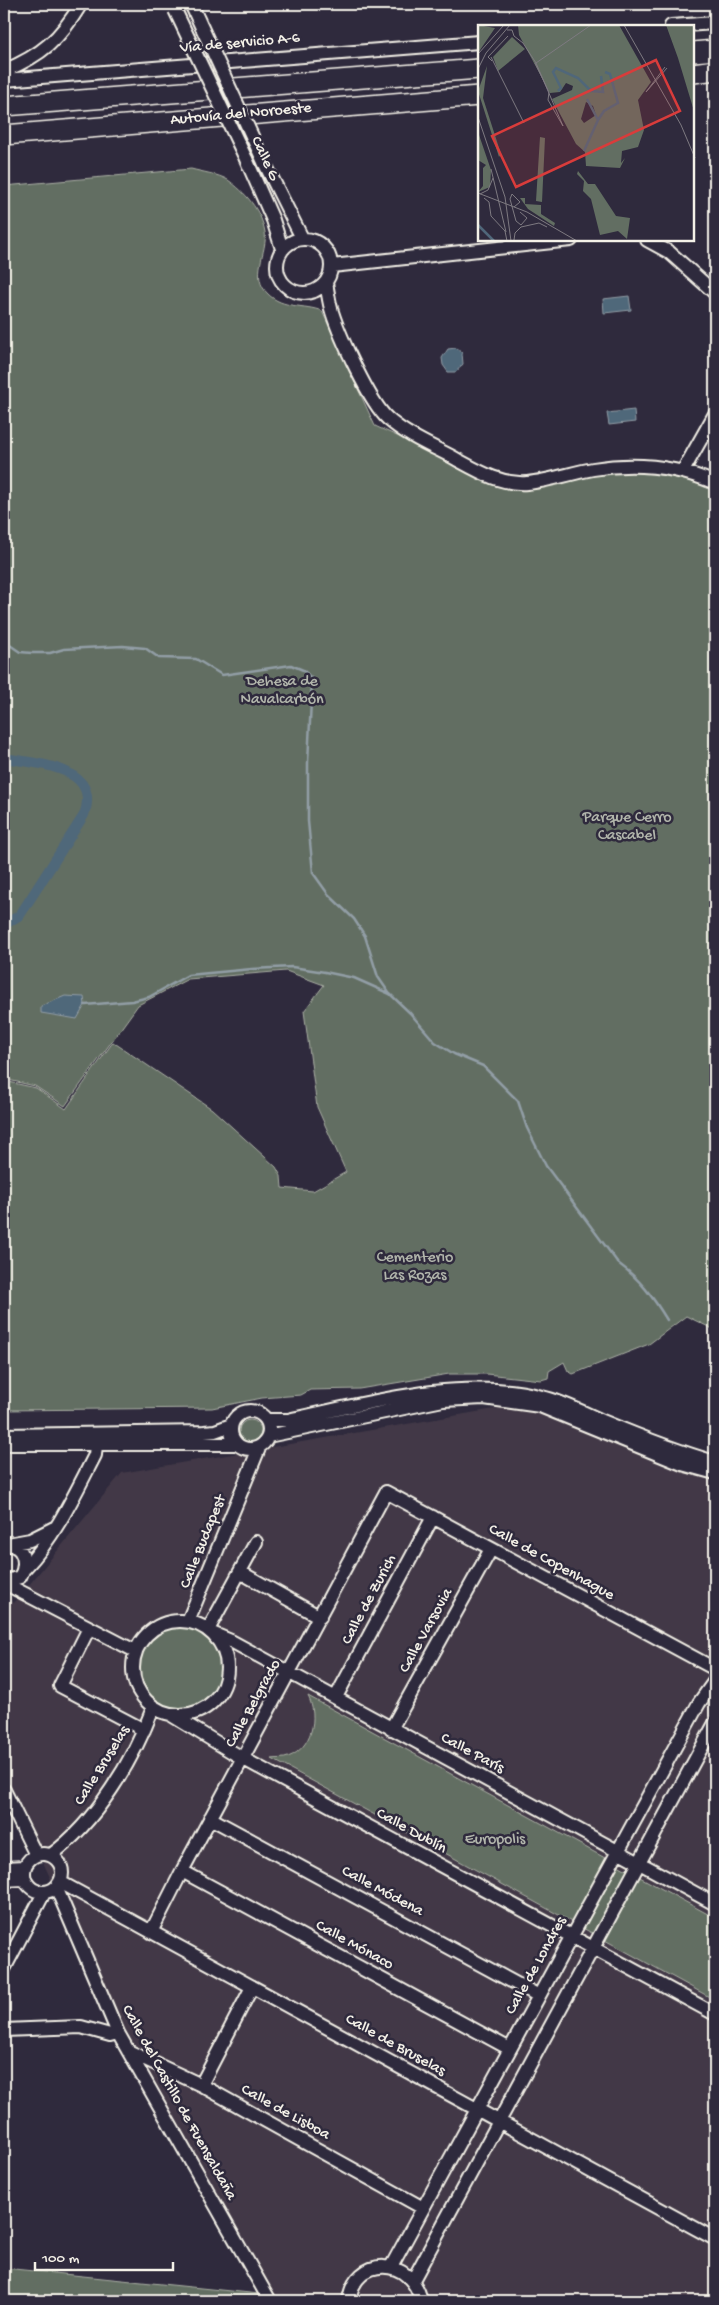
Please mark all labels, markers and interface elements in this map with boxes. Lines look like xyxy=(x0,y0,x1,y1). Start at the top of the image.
inset map xyxy=(478,25,694,241)
street label: Vía de servicio A-6 xyxy=(178,29,302,59)
street label: Autovía del Noroeste xyxy=(170,99,313,131)
street label: Calle G xyxy=(246,134,283,185)
park label: Dehesa de Navalcarbón xyxy=(240,673,324,710)
park label: Parque Cerro Cascabel xyxy=(581,809,672,846)
park label: Cementerio Las Rozas xyxy=(377,1249,453,1286)
street label: Calle Budapest xyxy=(177,1491,232,1592)
street label: Calle de Copenhague xyxy=(485,1520,618,1606)
street label: Calle de Zurich xyxy=(338,1551,402,1648)
street label: Calle Varsovia xyxy=(396,1584,459,1677)
street label: Calle Belgrado xyxy=(222,1657,286,1751)
street label: Calle Bruselas xyxy=(71,1722,136,1809)
street label: Calle París xyxy=(437,1729,508,1779)
street label: Calle Dublín xyxy=(372,1805,450,1859)
park label: Europolis xyxy=(465,1831,526,1850)
street label: Calle Módena xyxy=(338,1862,427,1922)
street label: Calle de Londres xyxy=(502,1913,572,2018)
street label: Calle Mónaco xyxy=(312,1917,396,1975)
street label: Calle del Castillo de Fuensaldaña xyxy=(116,2002,240,2205)
street label: Calle de Bruselas xyxy=(341,2011,449,2082)
street label: Calle de Lisboa xyxy=(237,2081,334,2146)
scale bar xyxy=(35,2240,172,2272)
text: 100 m xyxy=(41,2250,80,2268)

